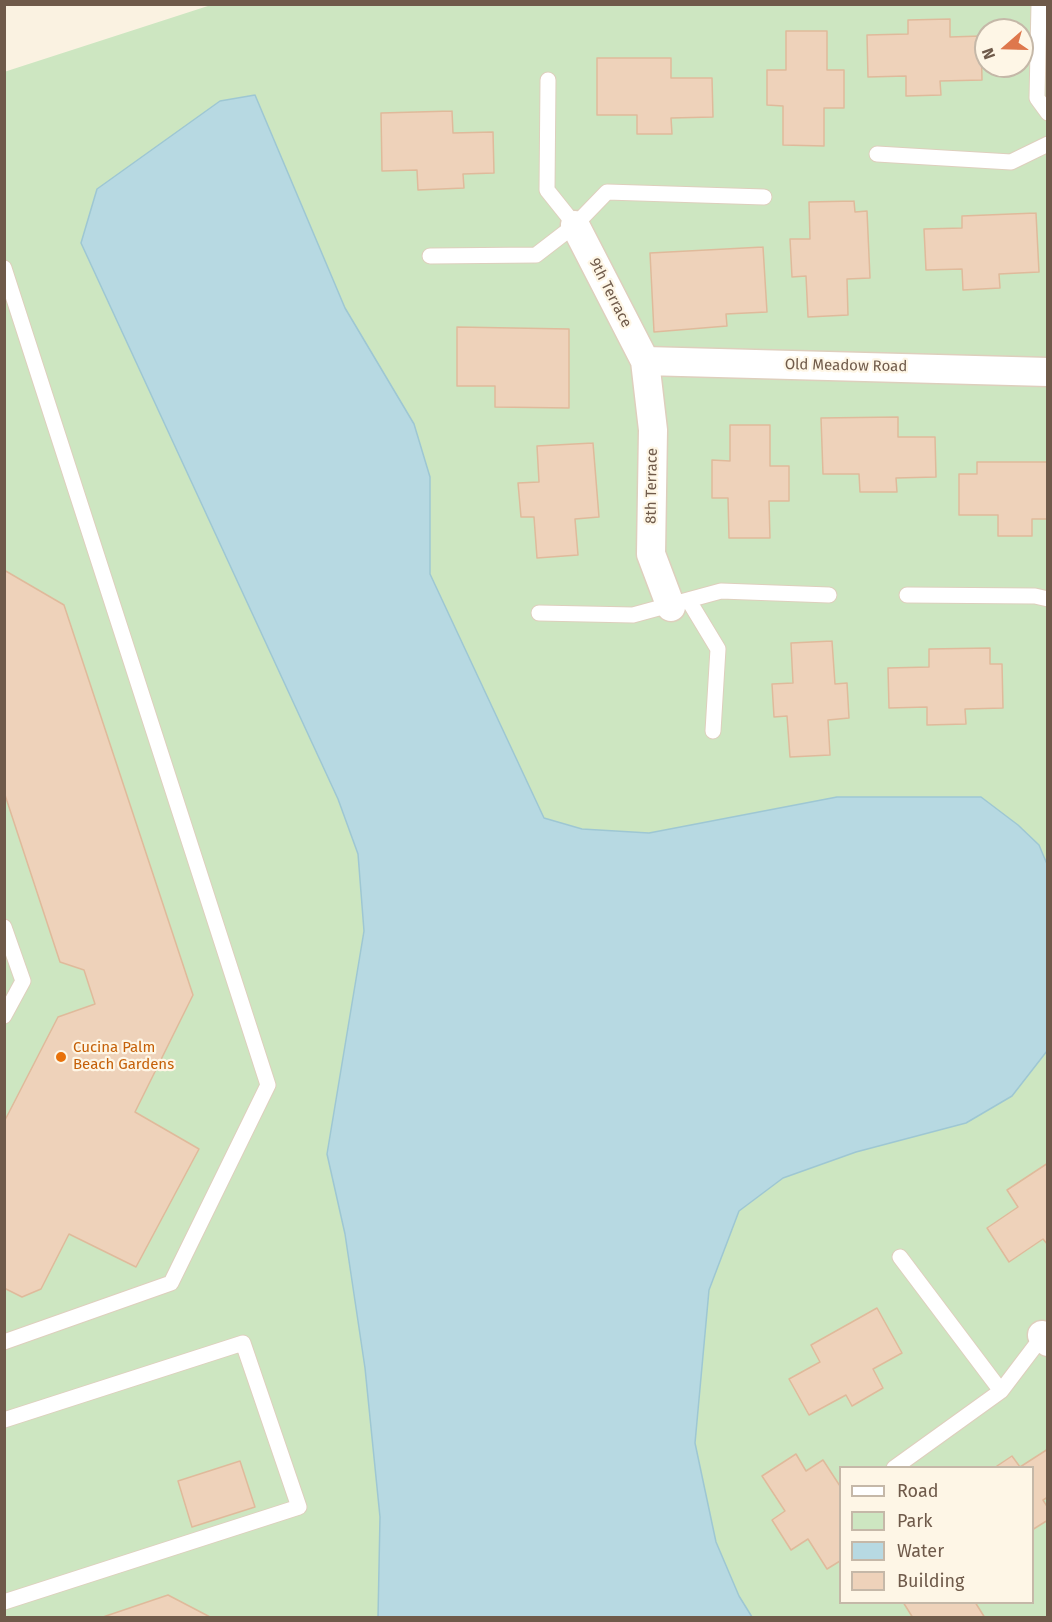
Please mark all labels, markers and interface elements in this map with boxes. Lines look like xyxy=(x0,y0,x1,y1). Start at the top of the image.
north arrow xyxy=(974,18,1034,78)
text: N xyxy=(978,45,999,62)
street label: 9th Terrace xyxy=(585,255,635,331)
street label: Old Meadow Road xyxy=(785,356,907,376)
street label: 8th Terrace xyxy=(642,448,662,524)
place label: Cucina Palm Beach Gardens xyxy=(73,1039,174,1074)
marker: Cucina Palm Beach Gardens xyxy=(54,1050,68,1064)
legend xyxy=(839,1466,1034,1604)
text: Road xyxy=(897,1480,939,1502)
text: Park xyxy=(897,1510,932,1532)
text: Water xyxy=(897,1540,944,1562)
text: Building xyxy=(897,1570,964,1592)

